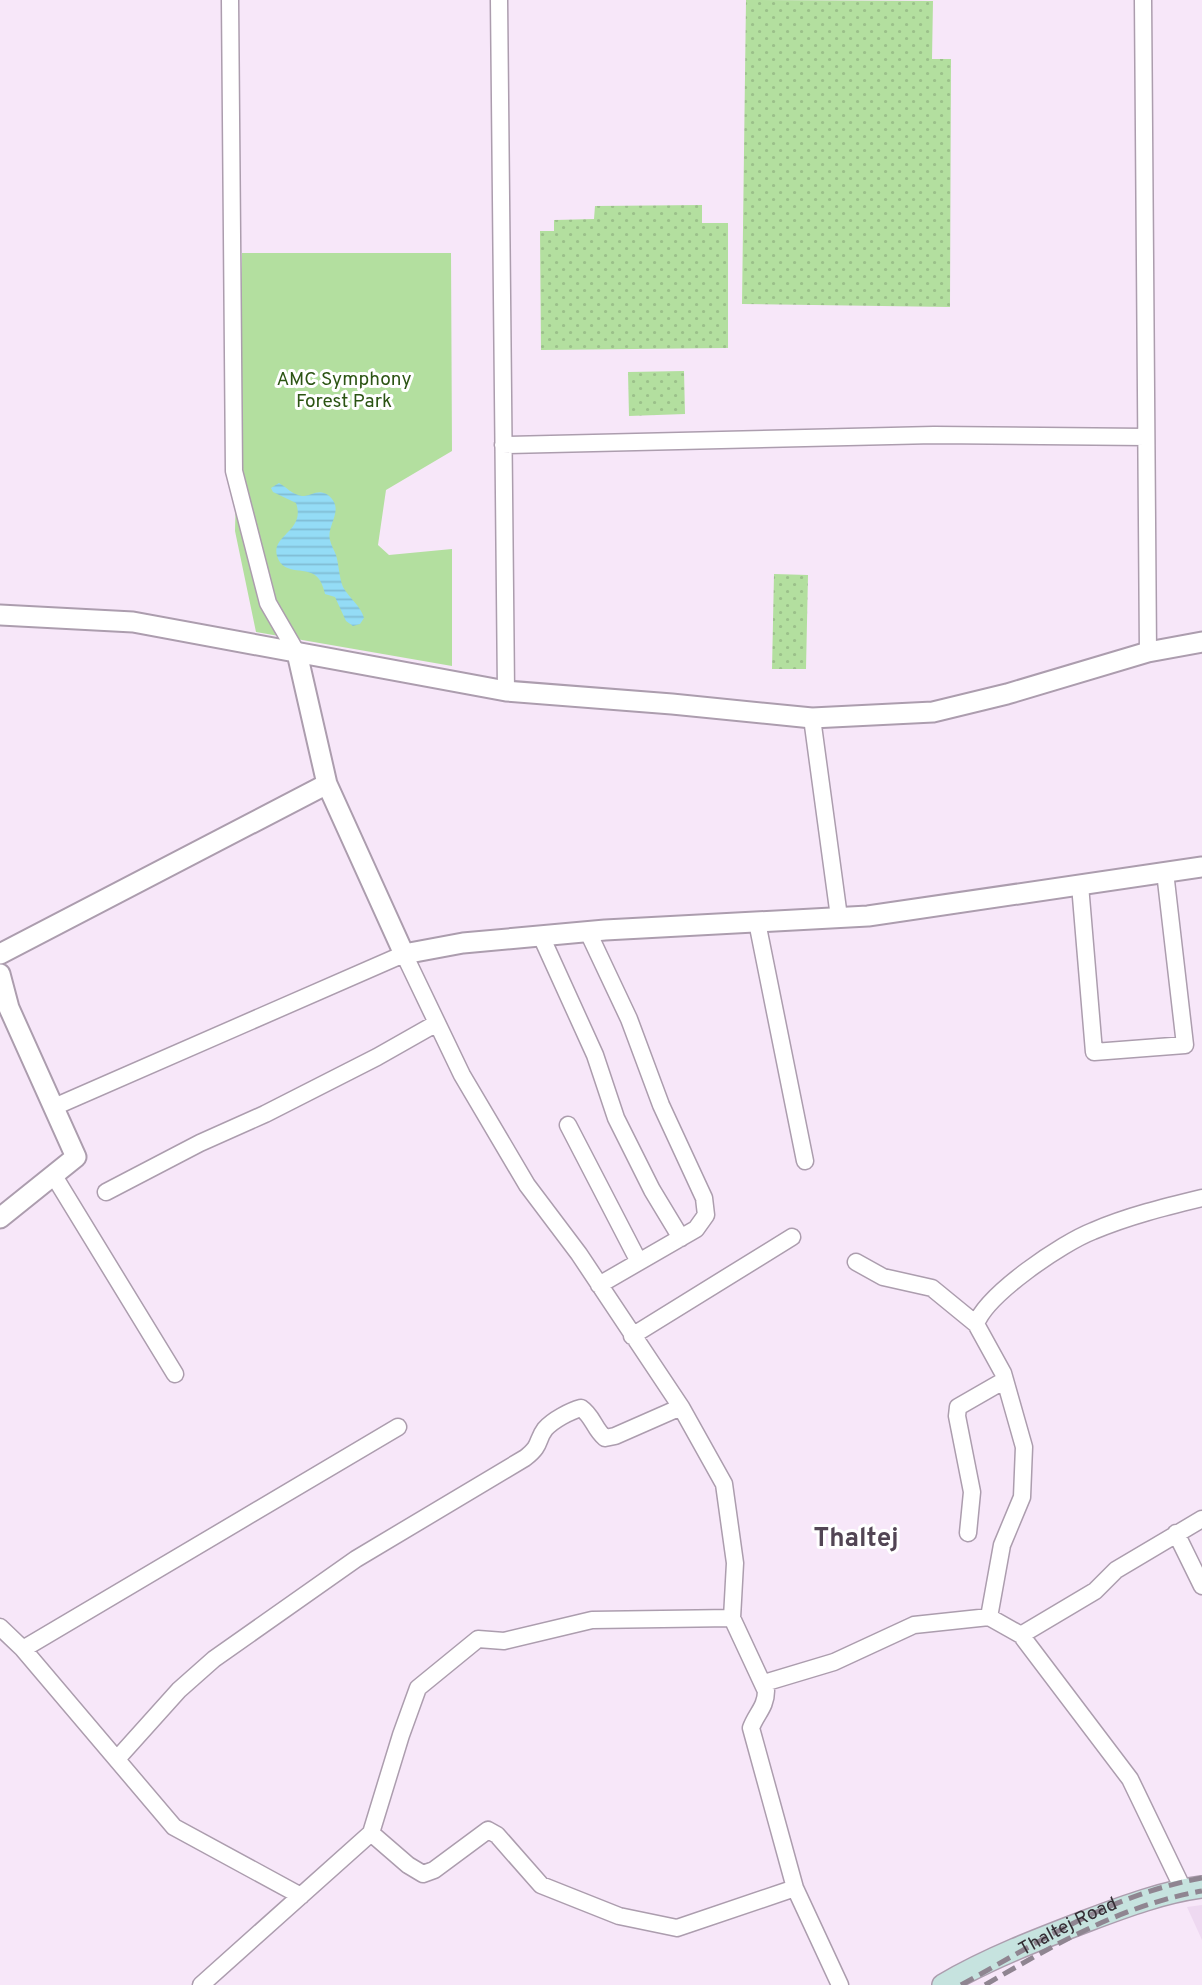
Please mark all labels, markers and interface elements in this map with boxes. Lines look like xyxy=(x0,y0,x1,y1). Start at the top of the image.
park label: AMC Symphony Forest Park xyxy=(276,368,412,414)
district label: Thaltej xyxy=(813,1523,899,1556)
street label: Thaltej Road xyxy=(1015,1892,1121,1962)

